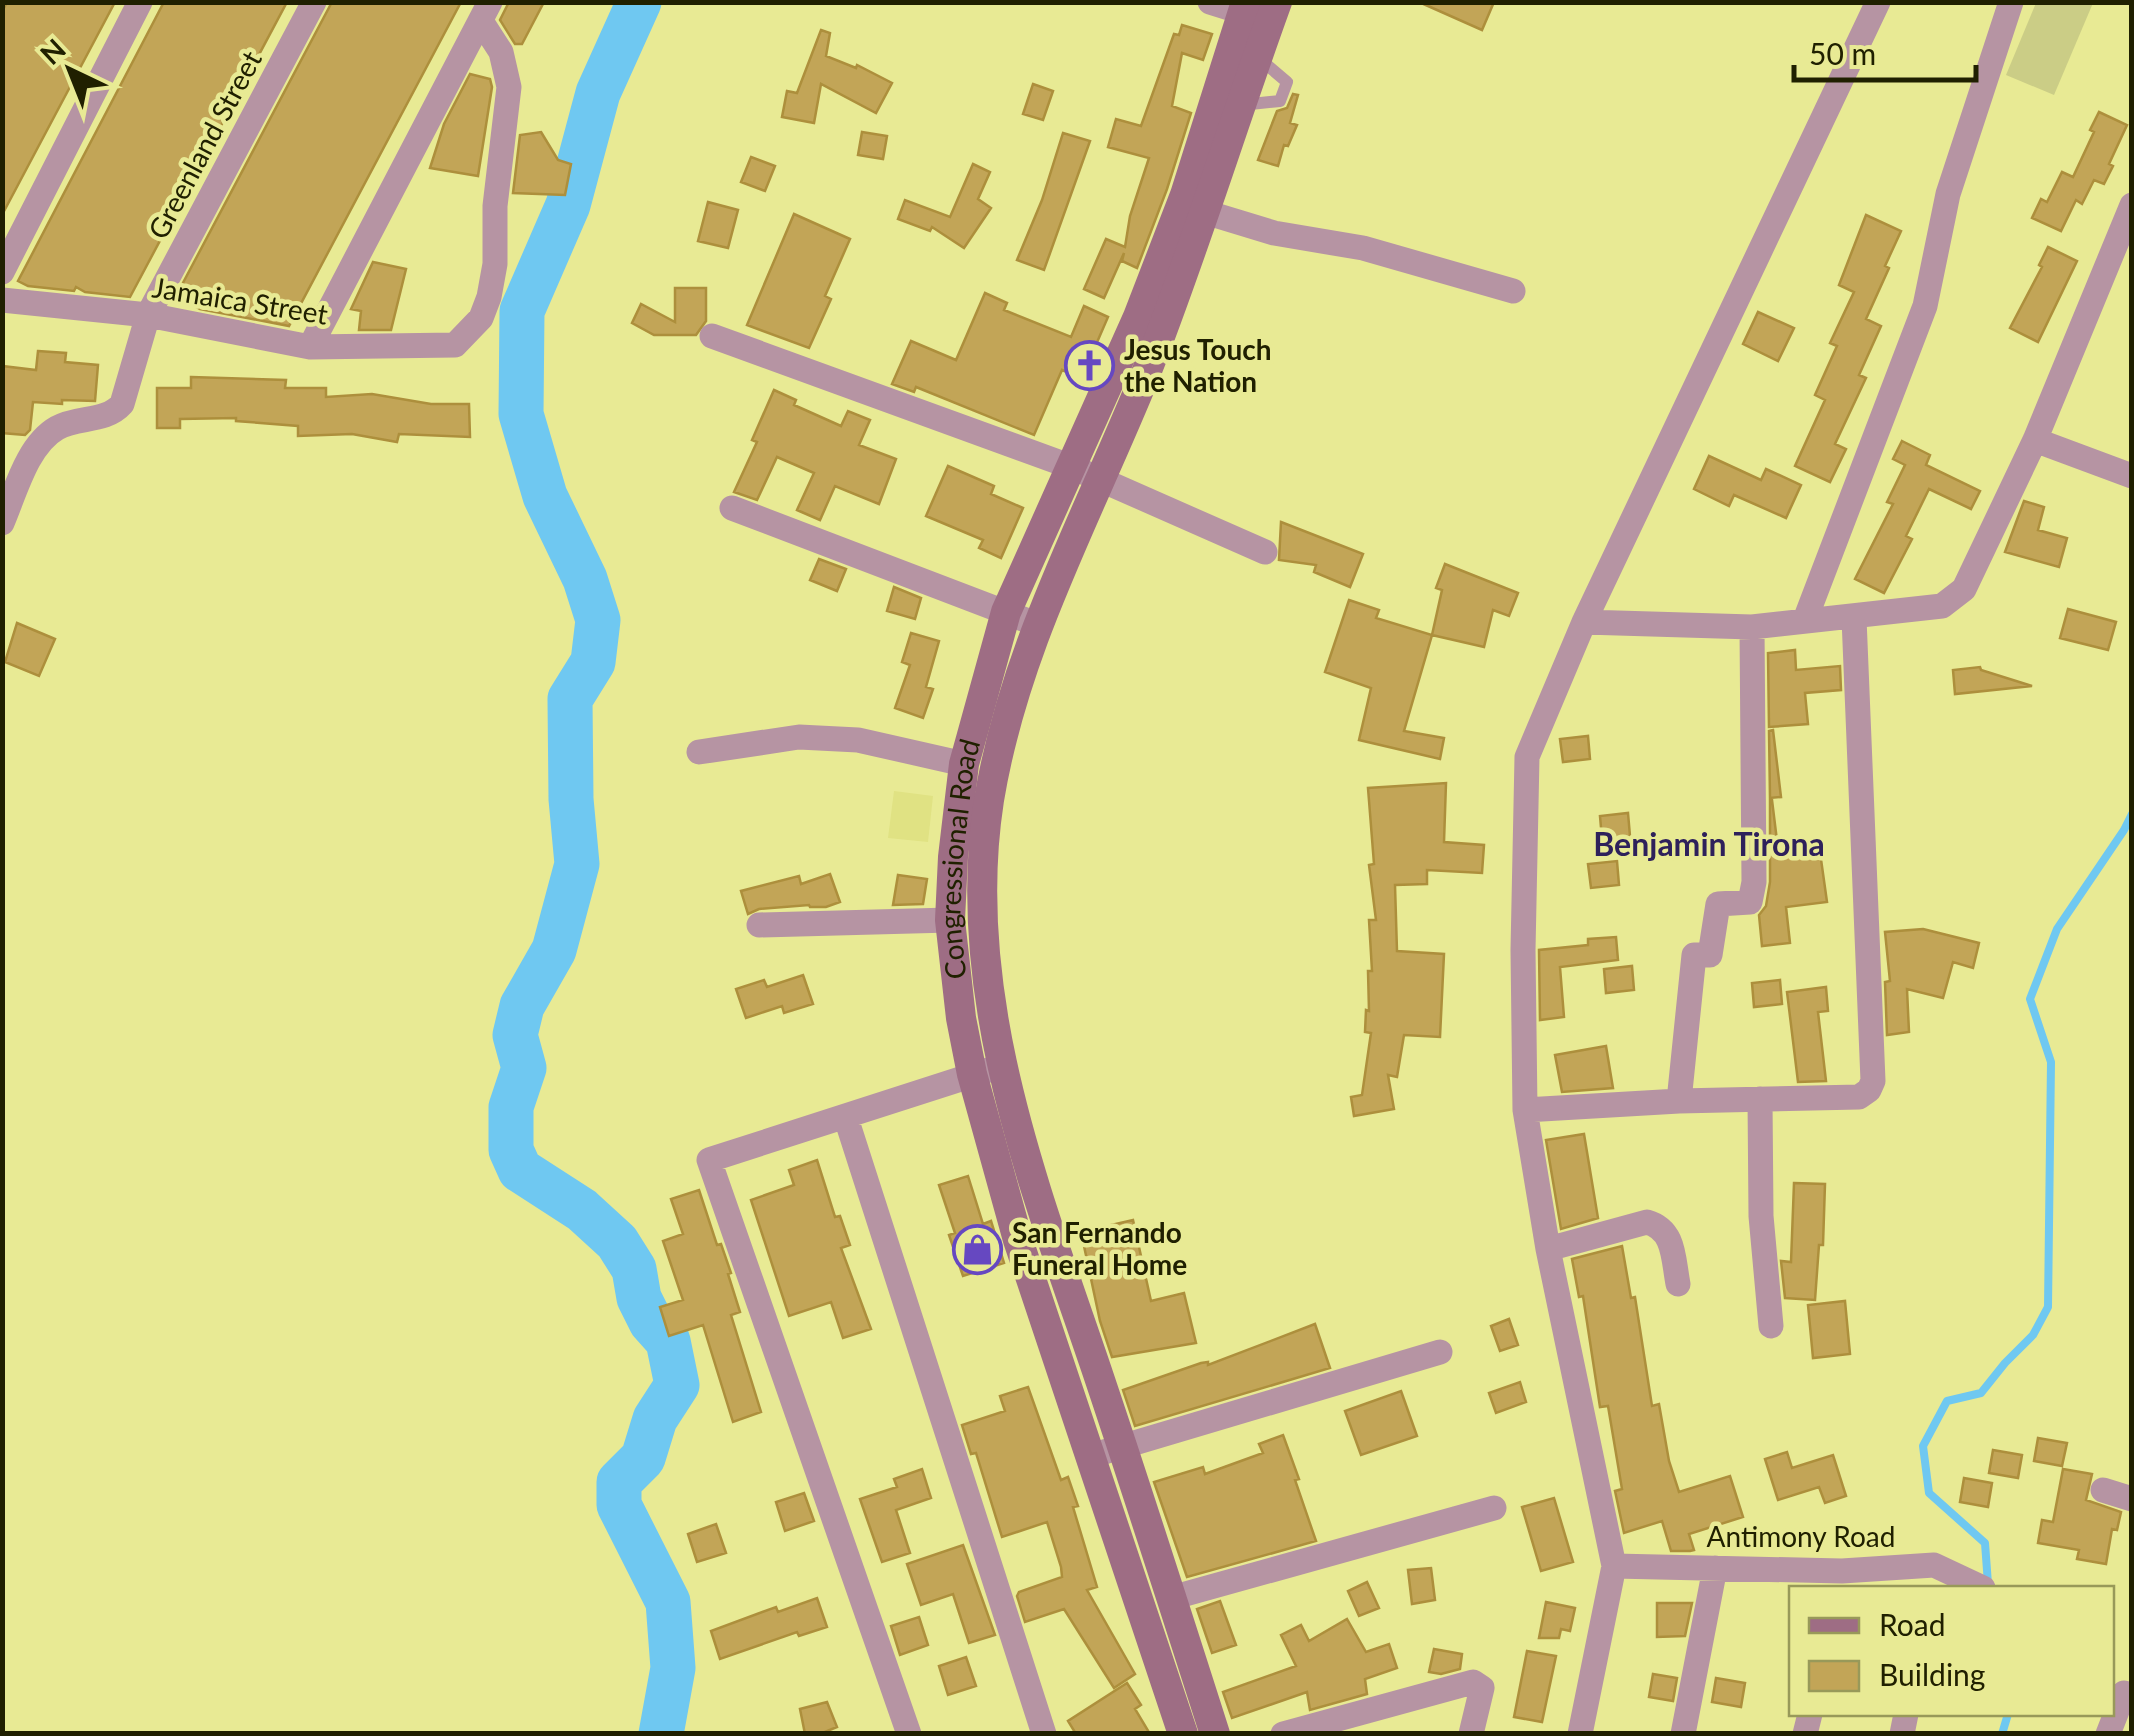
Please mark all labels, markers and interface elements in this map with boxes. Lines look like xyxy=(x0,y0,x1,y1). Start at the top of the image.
north arrow xyxy=(20,20,120,120)
scale bar xyxy=(1794,20,1976,82)
text: N xyxy=(33,31,72,71)
text: 50 m xyxy=(1809,35,1876,71)
street label: Greenland Street xyxy=(140,45,268,244)
street label: Jamaica Street xyxy=(150,269,330,331)
place label: Jesus Touch the Nation xyxy=(1124,332,1271,398)
church icon: Jesus Touch the Nation xyxy=(1063,340,1115,392)
street label: Congressional Road xyxy=(932,735,986,981)
district label: Benjamin Tirona xyxy=(1593,824,1825,863)
place label: San Fernando Funeral Home xyxy=(1012,1215,1187,1281)
shop icon: San Fernando Funeral Home xyxy=(951,1223,1003,1275)
street label: Antimony Road xyxy=(1707,1519,1895,1553)
legend xyxy=(1789,1586,2114,1716)
text: Road xyxy=(1879,1606,1946,1642)
text: Building xyxy=(1879,1656,1985,1692)

